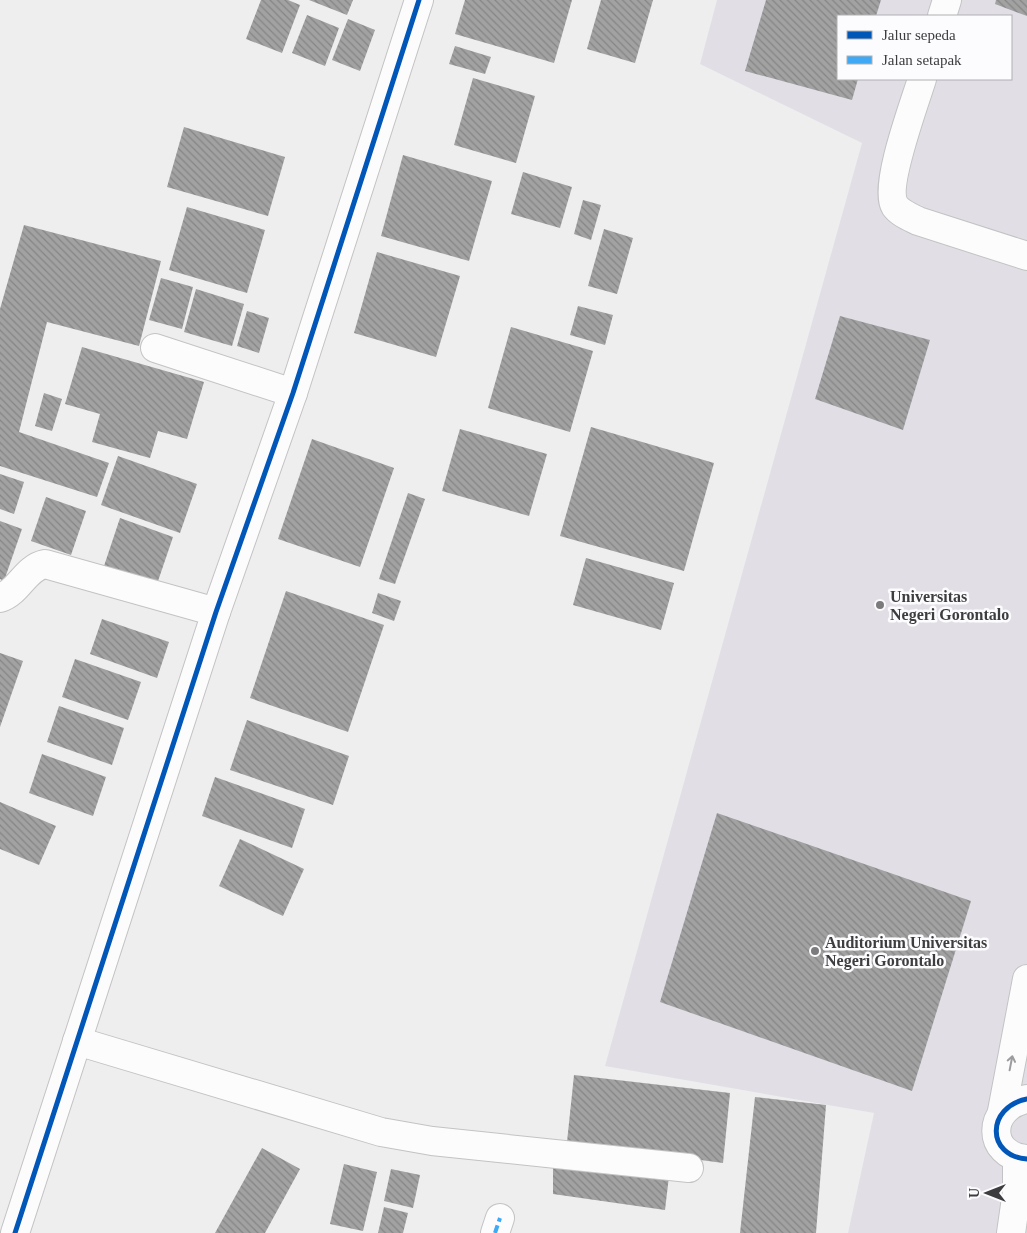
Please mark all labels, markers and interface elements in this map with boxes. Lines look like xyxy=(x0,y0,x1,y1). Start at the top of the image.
legend xyxy=(837,15,1012,80)
text: Jalur sepeda xyxy=(882,27,956,43)
text: Jalan setapak xyxy=(882,52,962,68)
place label: Universitas Negeri Gorontalo xyxy=(890,588,1009,624)
marker: Universitas Negeri Gorontalo xyxy=(874,599,886,611)
place label: Auditorium Universitas Negeri Gorontalo xyxy=(825,934,987,970)
marker: Auditorium Universitas Negeri Gorontalo xyxy=(809,945,821,957)
one-way arrow xyxy=(1007,1056,1017,1072)
north arrow xyxy=(962,1168,1012,1218)
text: U xyxy=(967,1188,982,1198)

